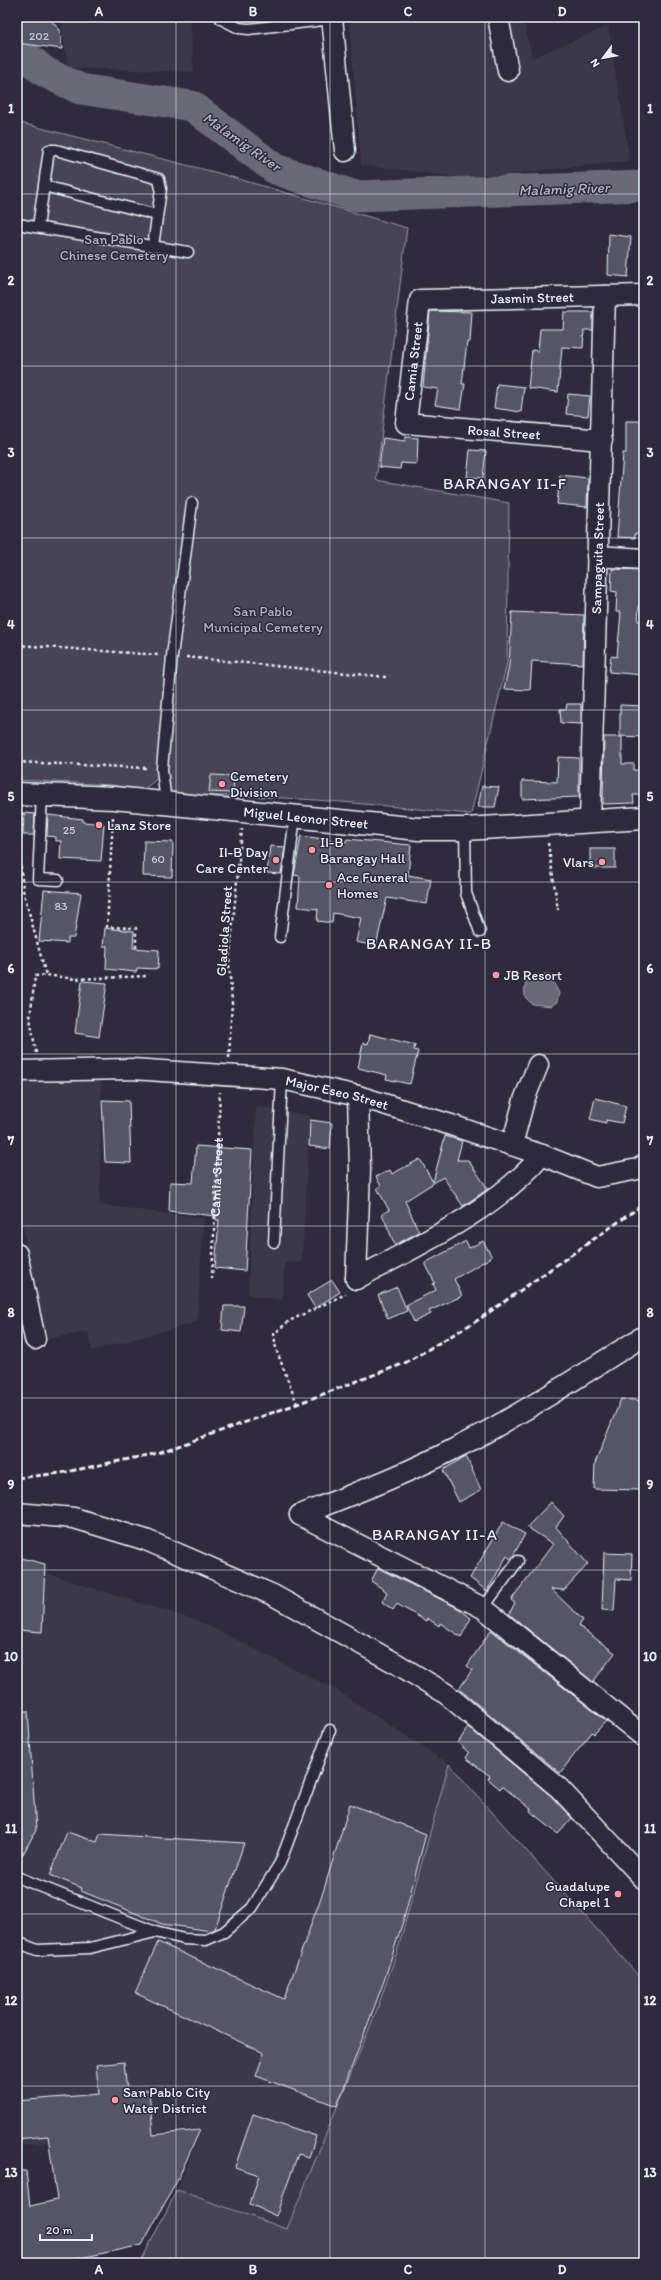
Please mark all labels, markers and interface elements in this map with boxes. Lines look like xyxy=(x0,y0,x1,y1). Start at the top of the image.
text: A xyxy=(94,4,104,19)
text: B xyxy=(249,4,258,19)
text: C xyxy=(404,4,413,19)
text: D xyxy=(558,4,567,19)
house number: 202 xyxy=(29,29,50,43)
north arrow xyxy=(583,38,623,78)
text: N xyxy=(587,56,602,70)
text: 1 xyxy=(8,101,14,116)
text: 1 xyxy=(647,101,653,116)
water label: Malamig River xyxy=(200,109,286,177)
water label: Malamig River xyxy=(518,178,612,200)
park label: San Pablo Chinese Cemetery xyxy=(60,231,169,264)
text: 2 xyxy=(8,273,15,288)
text: 2 xyxy=(647,273,654,288)
street label: Jasmin Street xyxy=(491,289,574,307)
street label: Camia Street xyxy=(401,321,426,402)
street label: Rosal Street xyxy=(467,421,541,444)
text: 3 xyxy=(7,445,15,460)
text: 3 xyxy=(646,445,654,460)
district label: BARANGAY II-F xyxy=(443,474,567,493)
street label: Sampaguita Street xyxy=(588,502,608,614)
park label: San Pablo Municipal Cemetery xyxy=(203,603,323,636)
text: 4 xyxy=(7,617,15,632)
text: 4 xyxy=(646,617,654,632)
place label: Cemetery Division xyxy=(230,768,289,801)
marker: Cemetery Division xyxy=(217,779,227,789)
text: 5 xyxy=(8,789,15,804)
text: 5 xyxy=(647,789,654,804)
street label: Miguel Leonor Street xyxy=(243,803,369,833)
place label: Lanz Store xyxy=(107,817,172,834)
marker: Lanz Store xyxy=(94,820,104,830)
house number: 25 xyxy=(63,823,75,837)
place label: II-B Barangay Hall xyxy=(320,834,405,867)
place label: II-B Day Care Center xyxy=(196,844,268,877)
marker: II-B Barangay Hall xyxy=(307,845,317,855)
house number: 60 xyxy=(151,852,165,866)
place label: Vlars xyxy=(563,854,594,871)
marker: II-B Day Care Center xyxy=(271,855,281,865)
marker: Vlars xyxy=(597,857,607,867)
place label: Ace Funeral Homes xyxy=(337,869,408,902)
marker: Ace Funeral Homes xyxy=(324,880,334,890)
street label: Gladiola Street xyxy=(213,885,236,977)
house number: 83 xyxy=(54,899,68,913)
district label: BARANGAY II-B xyxy=(366,934,492,953)
text: 6 xyxy=(8,961,15,976)
text: 6 xyxy=(647,961,654,976)
place label: JB Resort xyxy=(504,967,562,984)
marker: JB Resort xyxy=(491,970,501,980)
street label: Major Eseo Street xyxy=(284,1072,391,1114)
text: 7 xyxy=(7,1133,15,1148)
text: 7 xyxy=(646,1133,654,1148)
street label: Camia Street xyxy=(207,1137,227,1217)
text: 8 xyxy=(7,1305,15,1320)
text: 8 xyxy=(646,1305,654,1320)
text: 9 xyxy=(8,1477,15,1492)
text: 9 xyxy=(647,1477,654,1492)
district label: BARANGAY II-A xyxy=(372,1525,498,1544)
text: 10 xyxy=(4,1649,18,1664)
text: 10 xyxy=(643,1649,657,1664)
text: 11 xyxy=(5,1821,17,1836)
text: 11 xyxy=(644,1821,656,1836)
place label: Guadalupe Chapel 1 xyxy=(545,1878,610,1911)
marker: Guadalupe Chapel 1 xyxy=(613,1889,623,1899)
text: 12 xyxy=(5,1993,18,2008)
text: 12 xyxy=(644,1993,657,2008)
place label: San Pablo City Water District xyxy=(123,2084,210,2117)
marker: San Pablo City Water District xyxy=(110,2095,120,2105)
text: 13 xyxy=(4,2165,18,2180)
text: 13 xyxy=(643,2165,657,2180)
scale bar xyxy=(40,2216,92,2242)
text: 20 m xyxy=(46,2223,73,2237)
text: A xyxy=(94,2262,104,2277)
text: B xyxy=(249,2262,258,2277)
text: C xyxy=(404,2262,413,2277)
text: D xyxy=(558,2262,567,2277)

